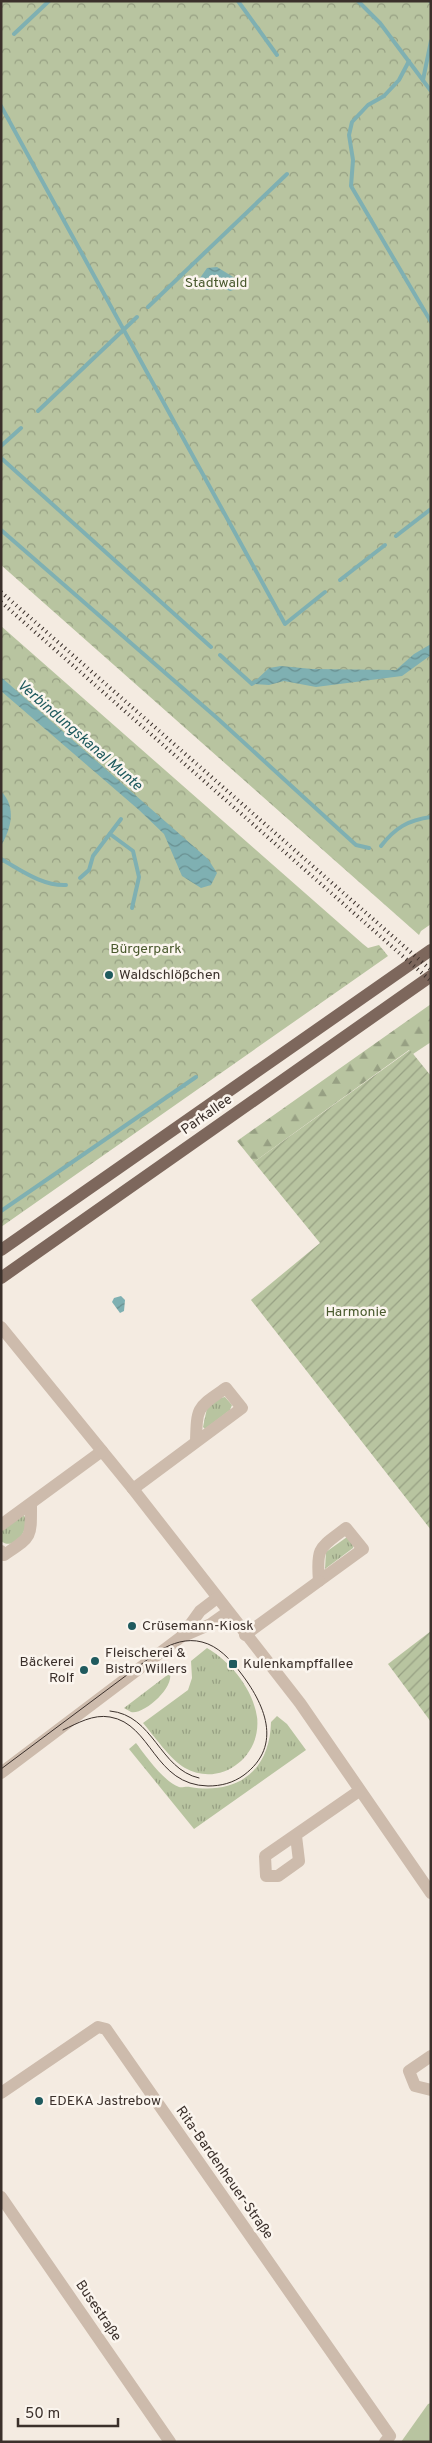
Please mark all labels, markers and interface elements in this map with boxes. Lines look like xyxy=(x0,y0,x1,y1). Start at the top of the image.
park label: Stadtwald xyxy=(185,275,247,292)
water label: Verbindungskanal Munte xyxy=(12,676,146,796)
park label: Bürgerpark xyxy=(110,941,182,958)
place label: Waldschlößchen xyxy=(119,967,220,984)
marker: Waldschlößchen xyxy=(103,969,115,981)
street label: Parkallee xyxy=(178,1091,236,1139)
park label: Harmonie xyxy=(325,1304,387,1321)
place label: Crüsemann-Kiosk xyxy=(142,1618,254,1635)
marker: Crüsemann-Kiosk xyxy=(126,1620,138,1632)
place label: Fleischerei & Bistro Willers xyxy=(105,1645,187,1678)
place label: Bäckerei Rolf xyxy=(20,1654,74,1687)
marker: Fleischerei & Bistro Willers xyxy=(89,1655,101,1667)
place label: Kulenkampffallee xyxy=(243,1656,353,1673)
marker: Kulenkampffallee xyxy=(227,1658,239,1670)
marker: Bäckerei Rolf xyxy=(78,1664,90,1676)
place label: EDEKA Jastrebow xyxy=(49,2093,161,2110)
marker: EDEKA Jastrebow xyxy=(33,2095,45,2107)
street label: Rita-Bardenheuer-Straße xyxy=(172,2103,276,2243)
street label: Busestraße xyxy=(71,2277,125,2345)
scale bar xyxy=(18,2396,118,2428)
text: 50 m xyxy=(25,2405,60,2424)

